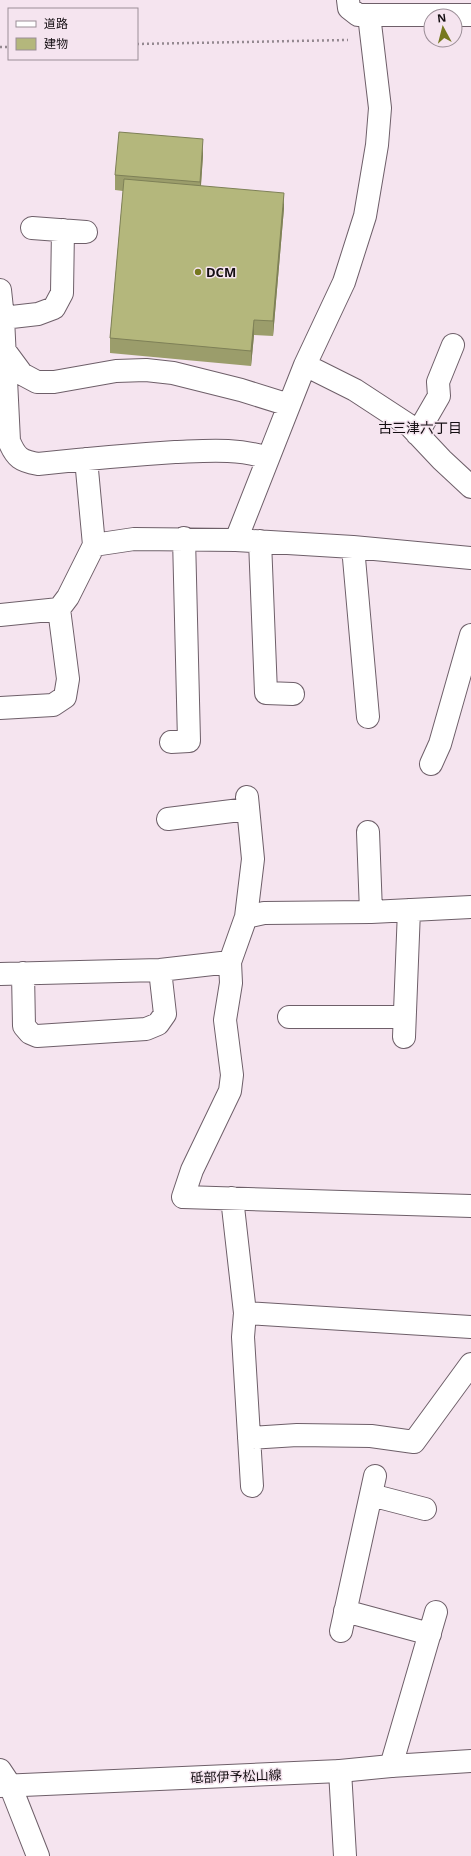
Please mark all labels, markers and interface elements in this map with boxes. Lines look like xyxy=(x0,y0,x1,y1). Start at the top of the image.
legend xyxy=(8,8,138,60)
north arrow xyxy=(423,8,463,48)
text: N xyxy=(436,10,447,26)
text: 道路 xyxy=(44,15,68,32)
text: 建物 xyxy=(44,35,68,52)
place label: DCM xyxy=(206,263,236,281)
marker: DCM xyxy=(193,267,203,277)
district label: 古三津六丁目 xyxy=(378,418,462,437)
street label: 砥部伊予松山線 xyxy=(190,1765,282,1787)

